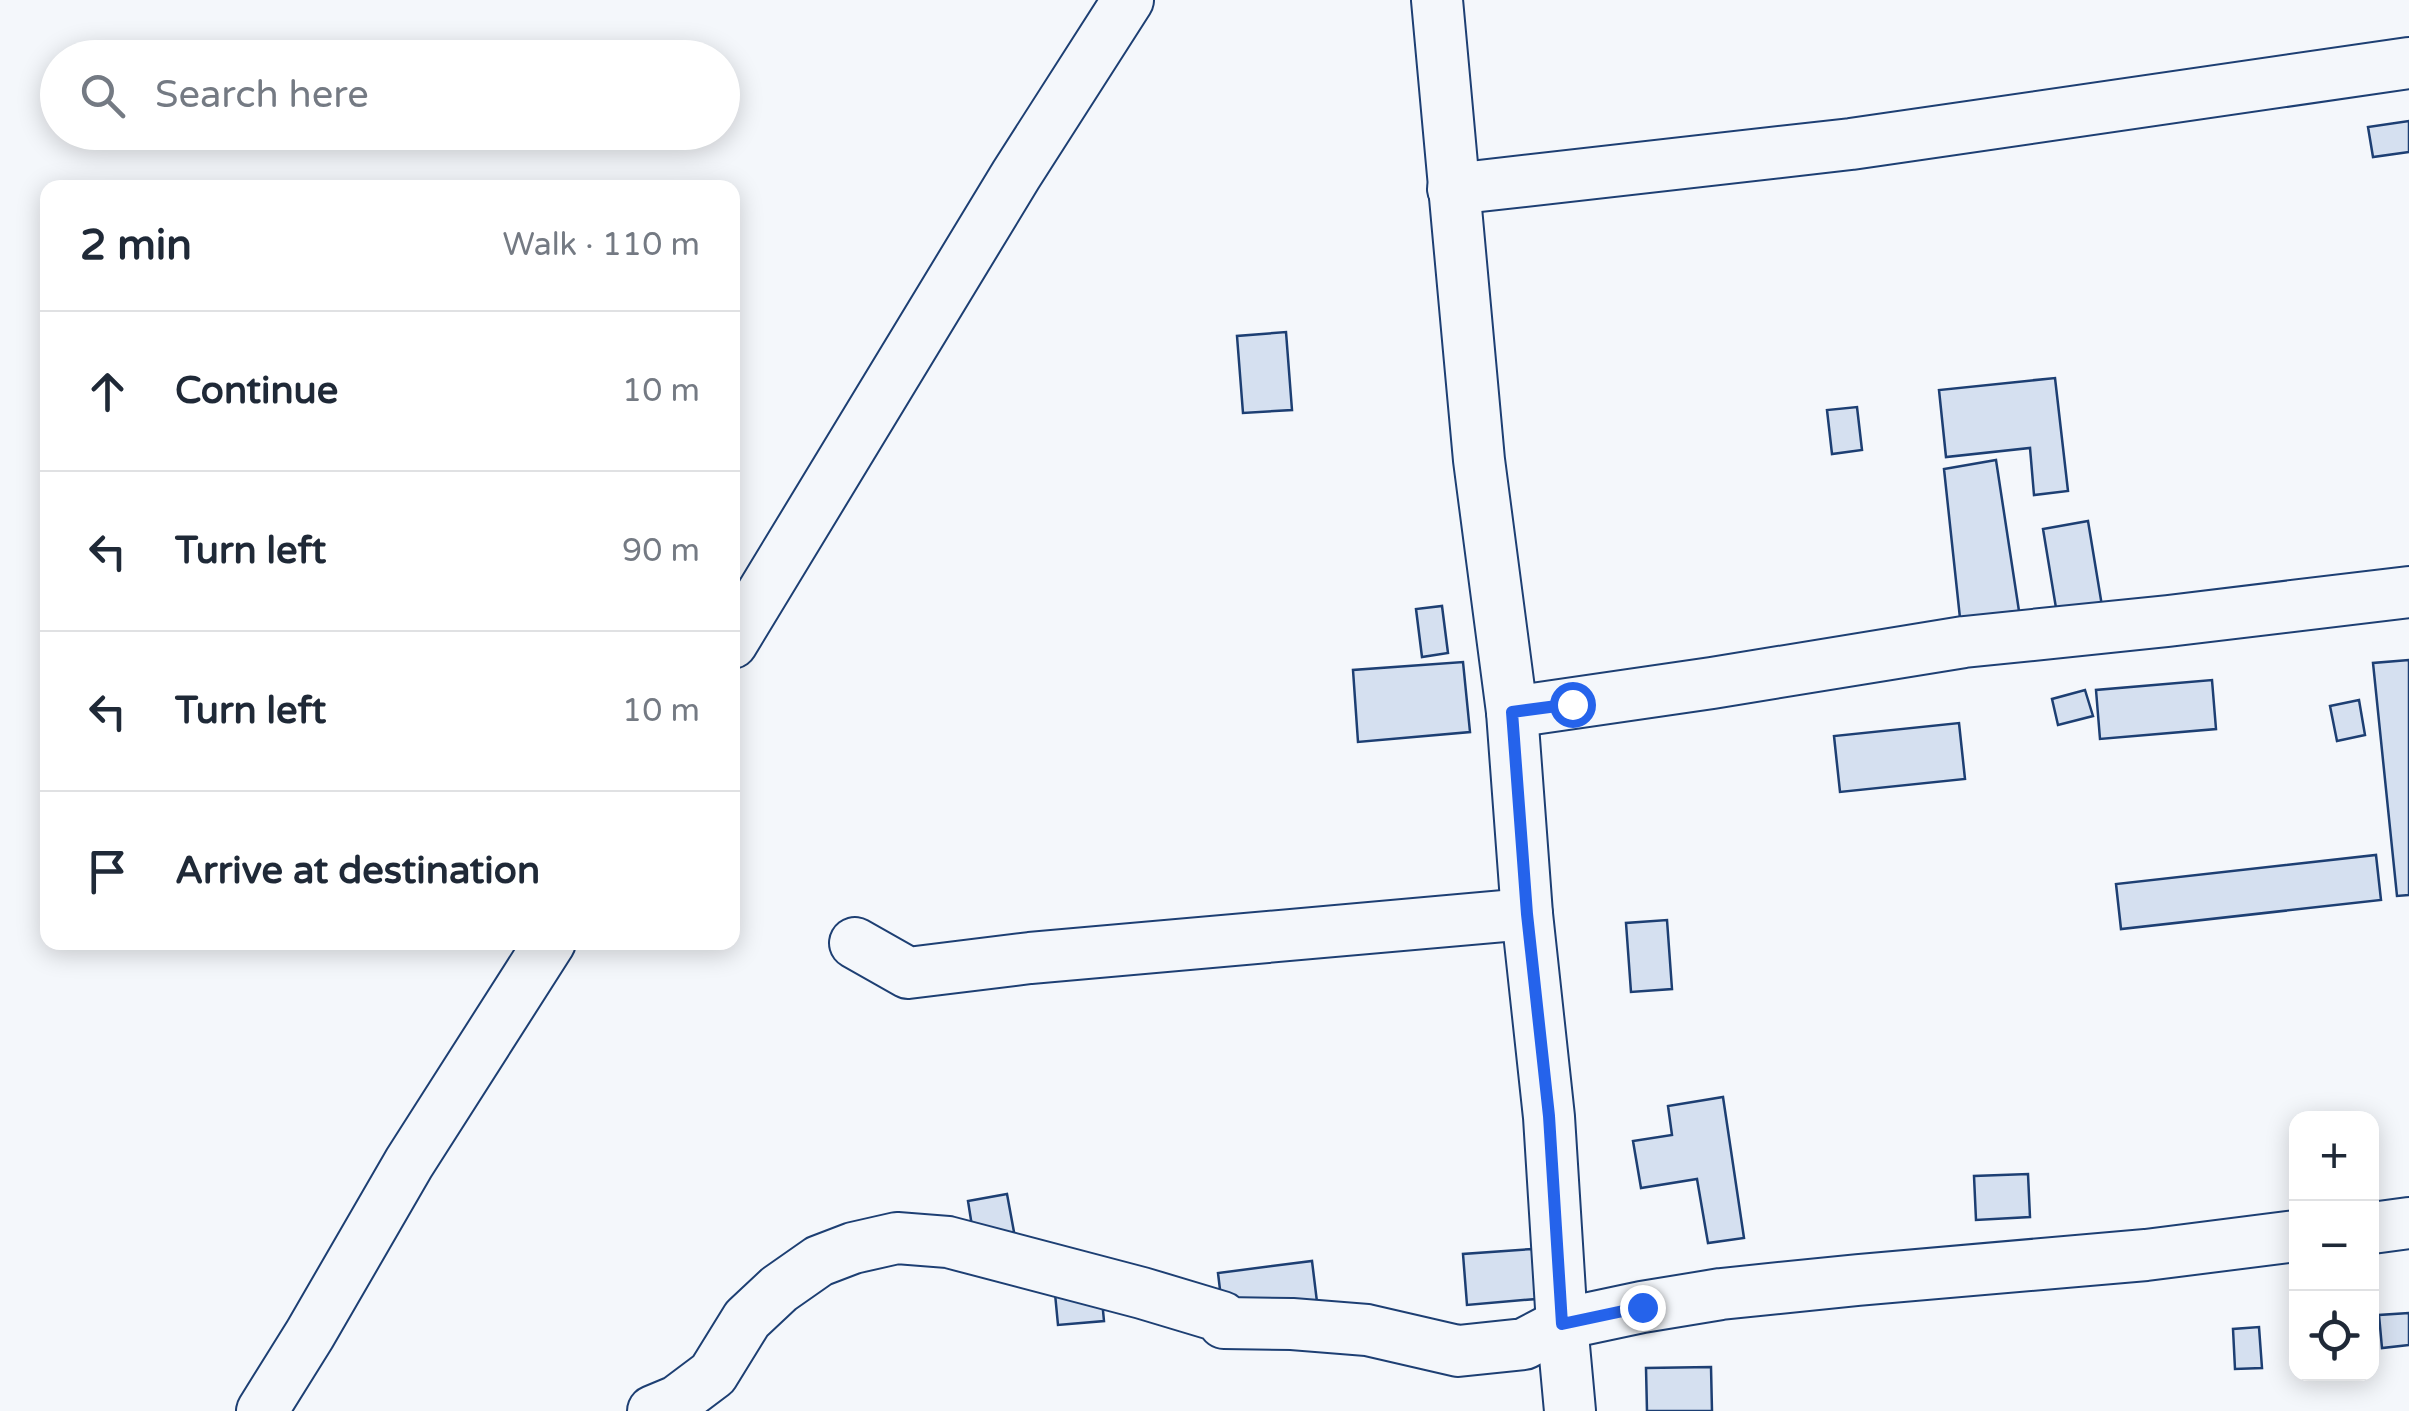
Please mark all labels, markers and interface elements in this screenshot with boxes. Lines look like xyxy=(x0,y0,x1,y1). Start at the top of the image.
search box xyxy=(40,40,740,150)
icon: search xyxy=(75,68,130,123)
text: Search here xyxy=(155,72,369,118)
text: 2 min xyxy=(80,220,192,271)
text: Walk · 110 m xyxy=(503,226,700,264)
icon: ahead xyxy=(80,364,135,419)
text: Continue xyxy=(175,368,338,414)
text: 10 m xyxy=(622,372,700,410)
icon: left xyxy=(80,524,135,579)
text: Turn left xyxy=(175,528,326,574)
text: 90 m xyxy=(622,532,700,570)
route start xyxy=(1550,682,1596,728)
icon: left xyxy=(80,684,135,739)
text: Turn left xyxy=(175,688,326,734)
text: 10 m xyxy=(622,692,700,730)
icon: arrive xyxy=(80,844,135,899)
text: Arrive at destination xyxy=(175,848,540,894)
map controls xyxy=(2289,1111,2379,1381)
button: + xyxy=(2289,1111,2379,1201)
button: − xyxy=(2289,1201,2379,1291)
route end xyxy=(1620,1285,1666,1331)
button: locate xyxy=(2289,1291,2379,1381)

